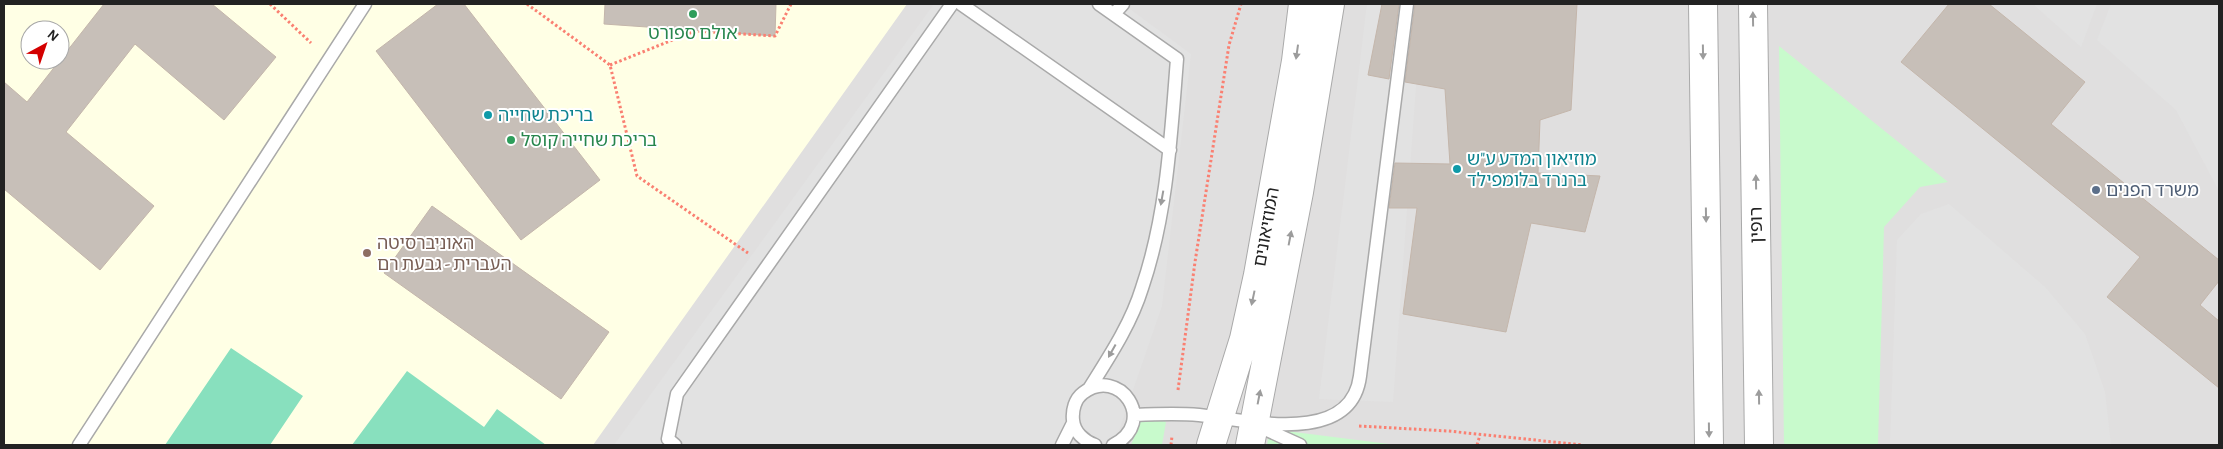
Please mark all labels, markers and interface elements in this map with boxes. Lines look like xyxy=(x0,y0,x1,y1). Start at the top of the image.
marker: אולם ספורט xyxy=(687,8,699,20)
one-way arrow xyxy=(1749,11,1757,27)
north arrow xyxy=(20,20,70,70)
place label: אולם ספורט xyxy=(648,24,738,43)
text: N xyxy=(44,27,61,44)
one-way arrow xyxy=(1293,44,1301,60)
one-way arrow xyxy=(1699,45,1707,61)
place label: בריכת שחייה xyxy=(498,107,594,125)
marker: בריכת שחייה xyxy=(482,109,494,121)
place label: בריכת שחייה קוסל xyxy=(521,131,657,150)
marker: בריכת שחייה קוסל xyxy=(505,134,517,146)
place label: מוזיאון המדע ע"ש ברנרד בלומפילד xyxy=(1467,151,1597,190)
marker: מוזיאון המדע ע"ש ברנרד בלומפילד xyxy=(1451,163,1463,175)
one-way arrow xyxy=(1751,173,1759,189)
place label: משרד הפנים xyxy=(2106,182,2199,200)
marker: משרד הפנים xyxy=(2090,184,2102,196)
street label: המוזיאונים xyxy=(1251,186,1283,268)
one-way arrow xyxy=(1157,190,1165,206)
one-way arrow xyxy=(1702,207,1710,223)
street label: רופין xyxy=(1748,207,1766,243)
one-way arrow xyxy=(1286,230,1294,245)
place label: האוניברסיטה העברית - גבעת רם xyxy=(377,235,512,274)
marker: האוניברסיטה העברית - גבעת רם xyxy=(361,247,373,259)
one-way arrow xyxy=(1249,291,1257,306)
one-way arrow xyxy=(1108,344,1117,358)
one-way arrow xyxy=(1755,388,1763,404)
one-way arrow xyxy=(1255,390,1263,405)
one-way arrow xyxy=(1705,422,1713,438)

